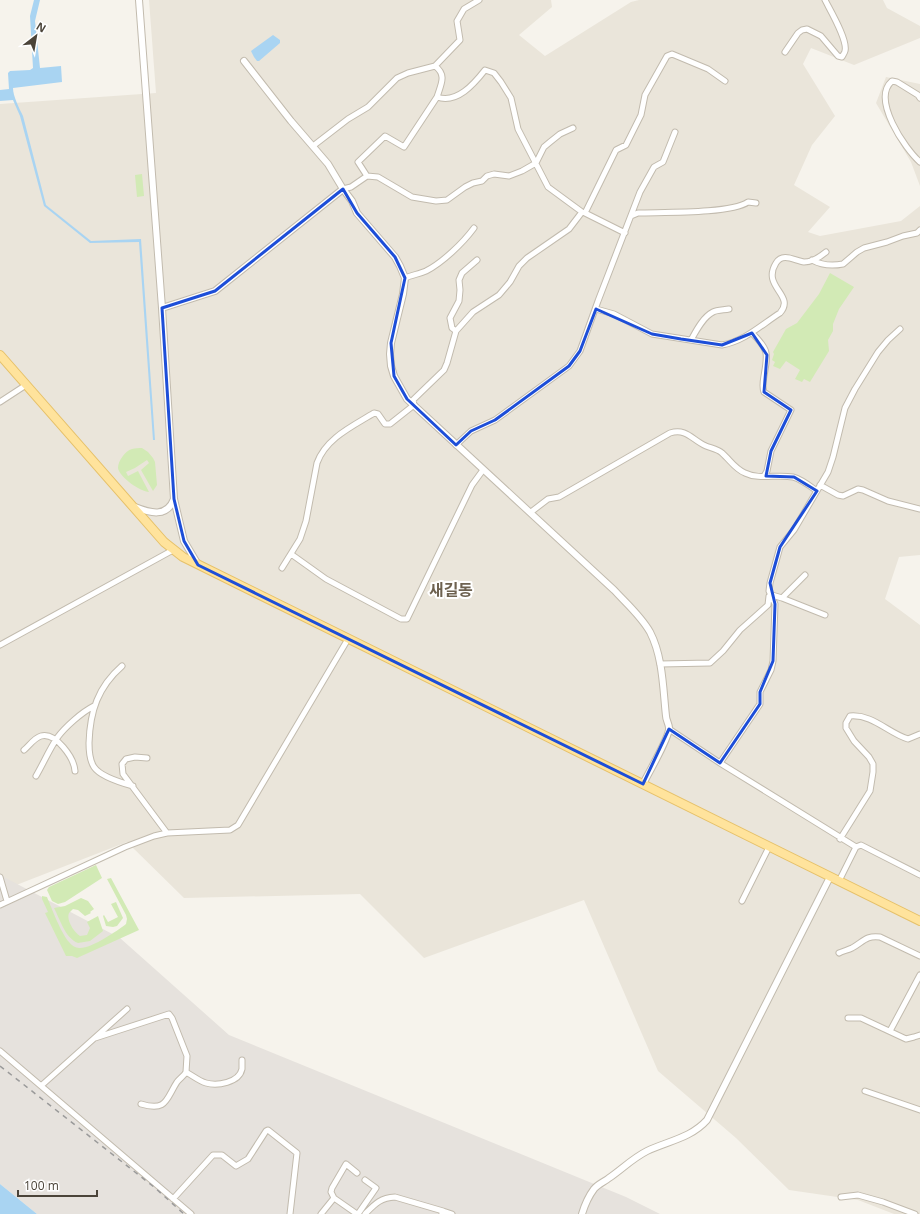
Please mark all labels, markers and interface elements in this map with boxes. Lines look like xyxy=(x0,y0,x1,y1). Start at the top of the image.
north arrow xyxy=(16,16,56,56)
text: N xyxy=(34,18,49,36)
district label: 새길동 xyxy=(429,579,473,601)
scale bar xyxy=(18,1172,97,1198)
text: 100 m xyxy=(24,1177,59,1194)

